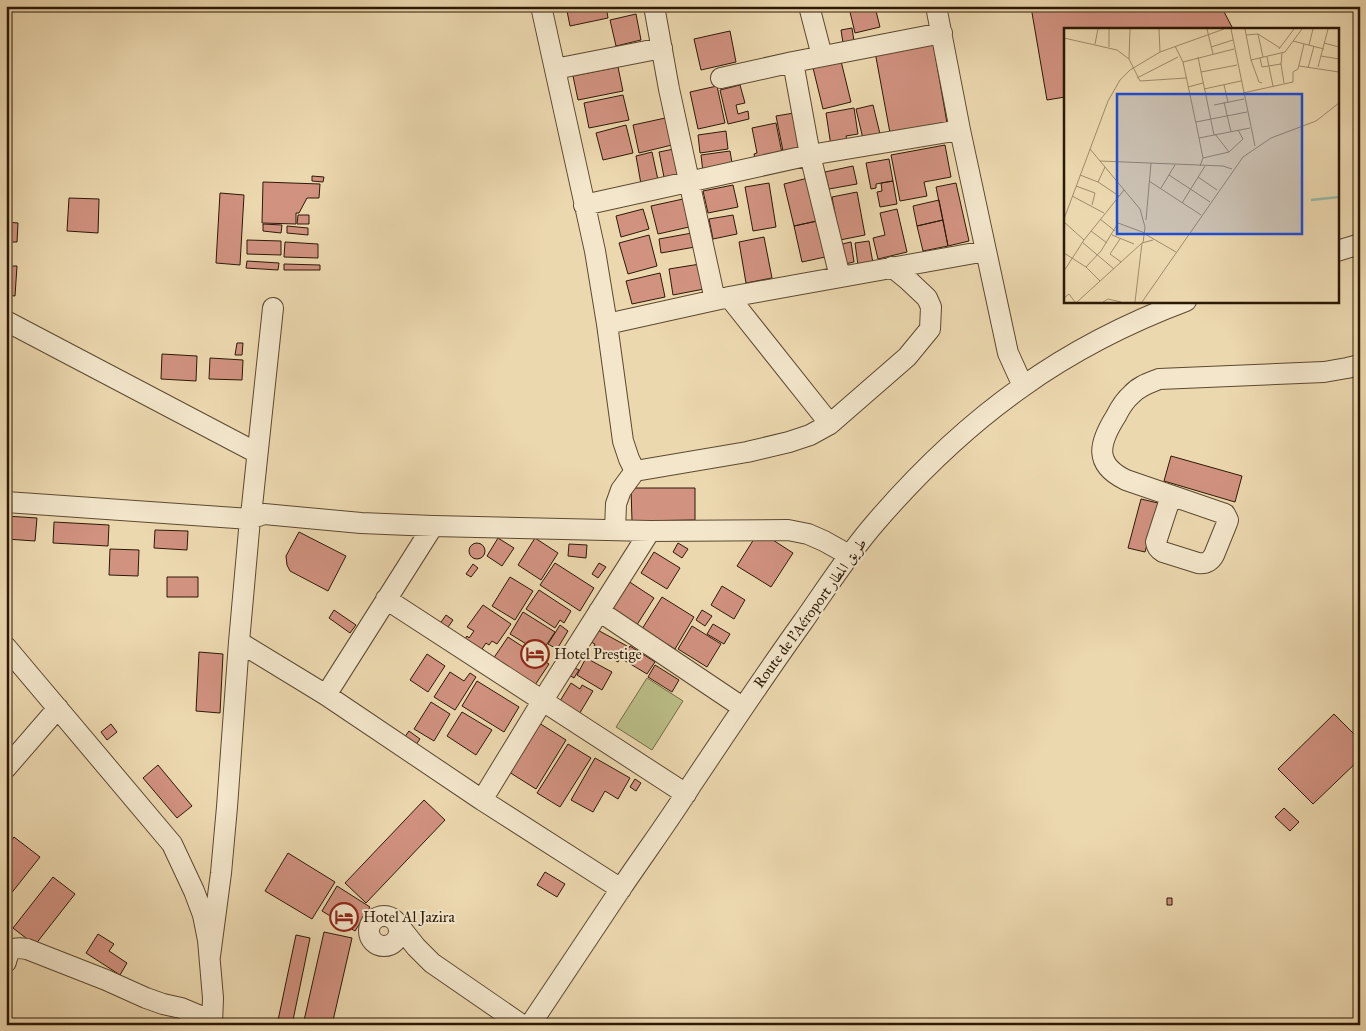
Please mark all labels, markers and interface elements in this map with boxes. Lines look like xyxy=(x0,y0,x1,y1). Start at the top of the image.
inset map xyxy=(1064,28,1338,302)
street label: Route de l'Aéroport طريق المطار xyxy=(750,535,871,692)
hotel icon: Hotel Prestige xyxy=(520,639,550,669)
place label: Hotel Prestige xyxy=(554,645,642,663)
hotel icon: Hotel Al Jazira xyxy=(329,902,359,932)
place label: Hotel Al Jazira xyxy=(363,908,455,927)

